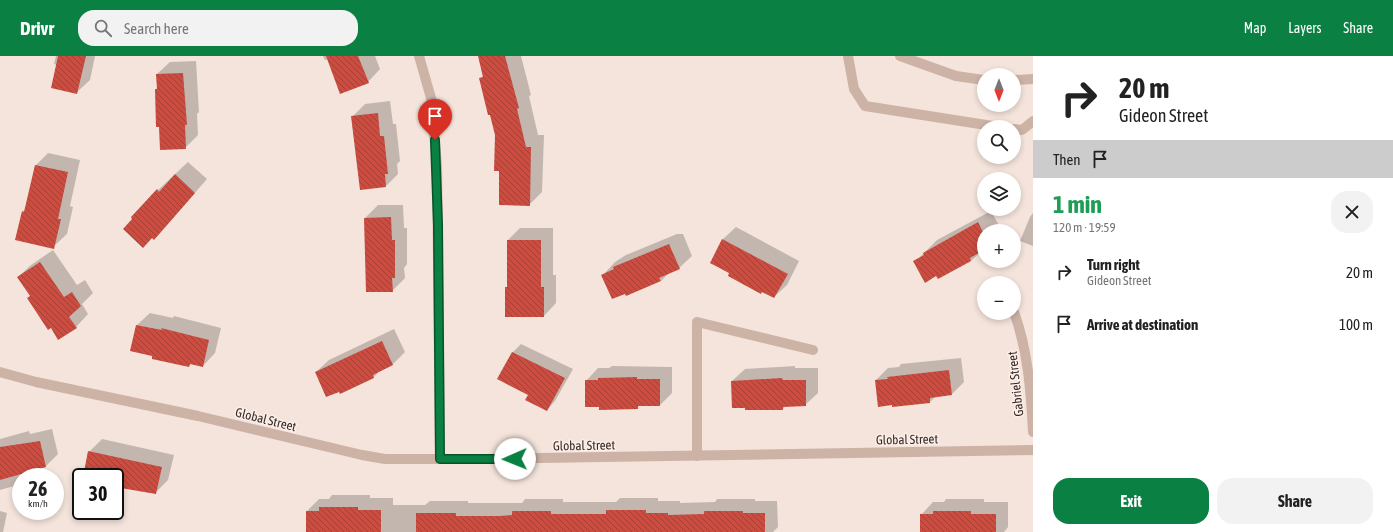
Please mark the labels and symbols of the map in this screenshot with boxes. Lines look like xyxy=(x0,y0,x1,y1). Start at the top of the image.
north arrow xyxy=(977,68,1021,112)
pin xyxy=(418,99,452,140)
street label: Gabriel Street xyxy=(1005,350,1026,417)
street label: Global Street xyxy=(234,405,298,434)
street label: Global Street xyxy=(876,431,939,448)
street label: Global Street xyxy=(553,437,616,454)
position arrow xyxy=(494,438,536,480)
speed limit sign: 30 xyxy=(72,468,124,520)

